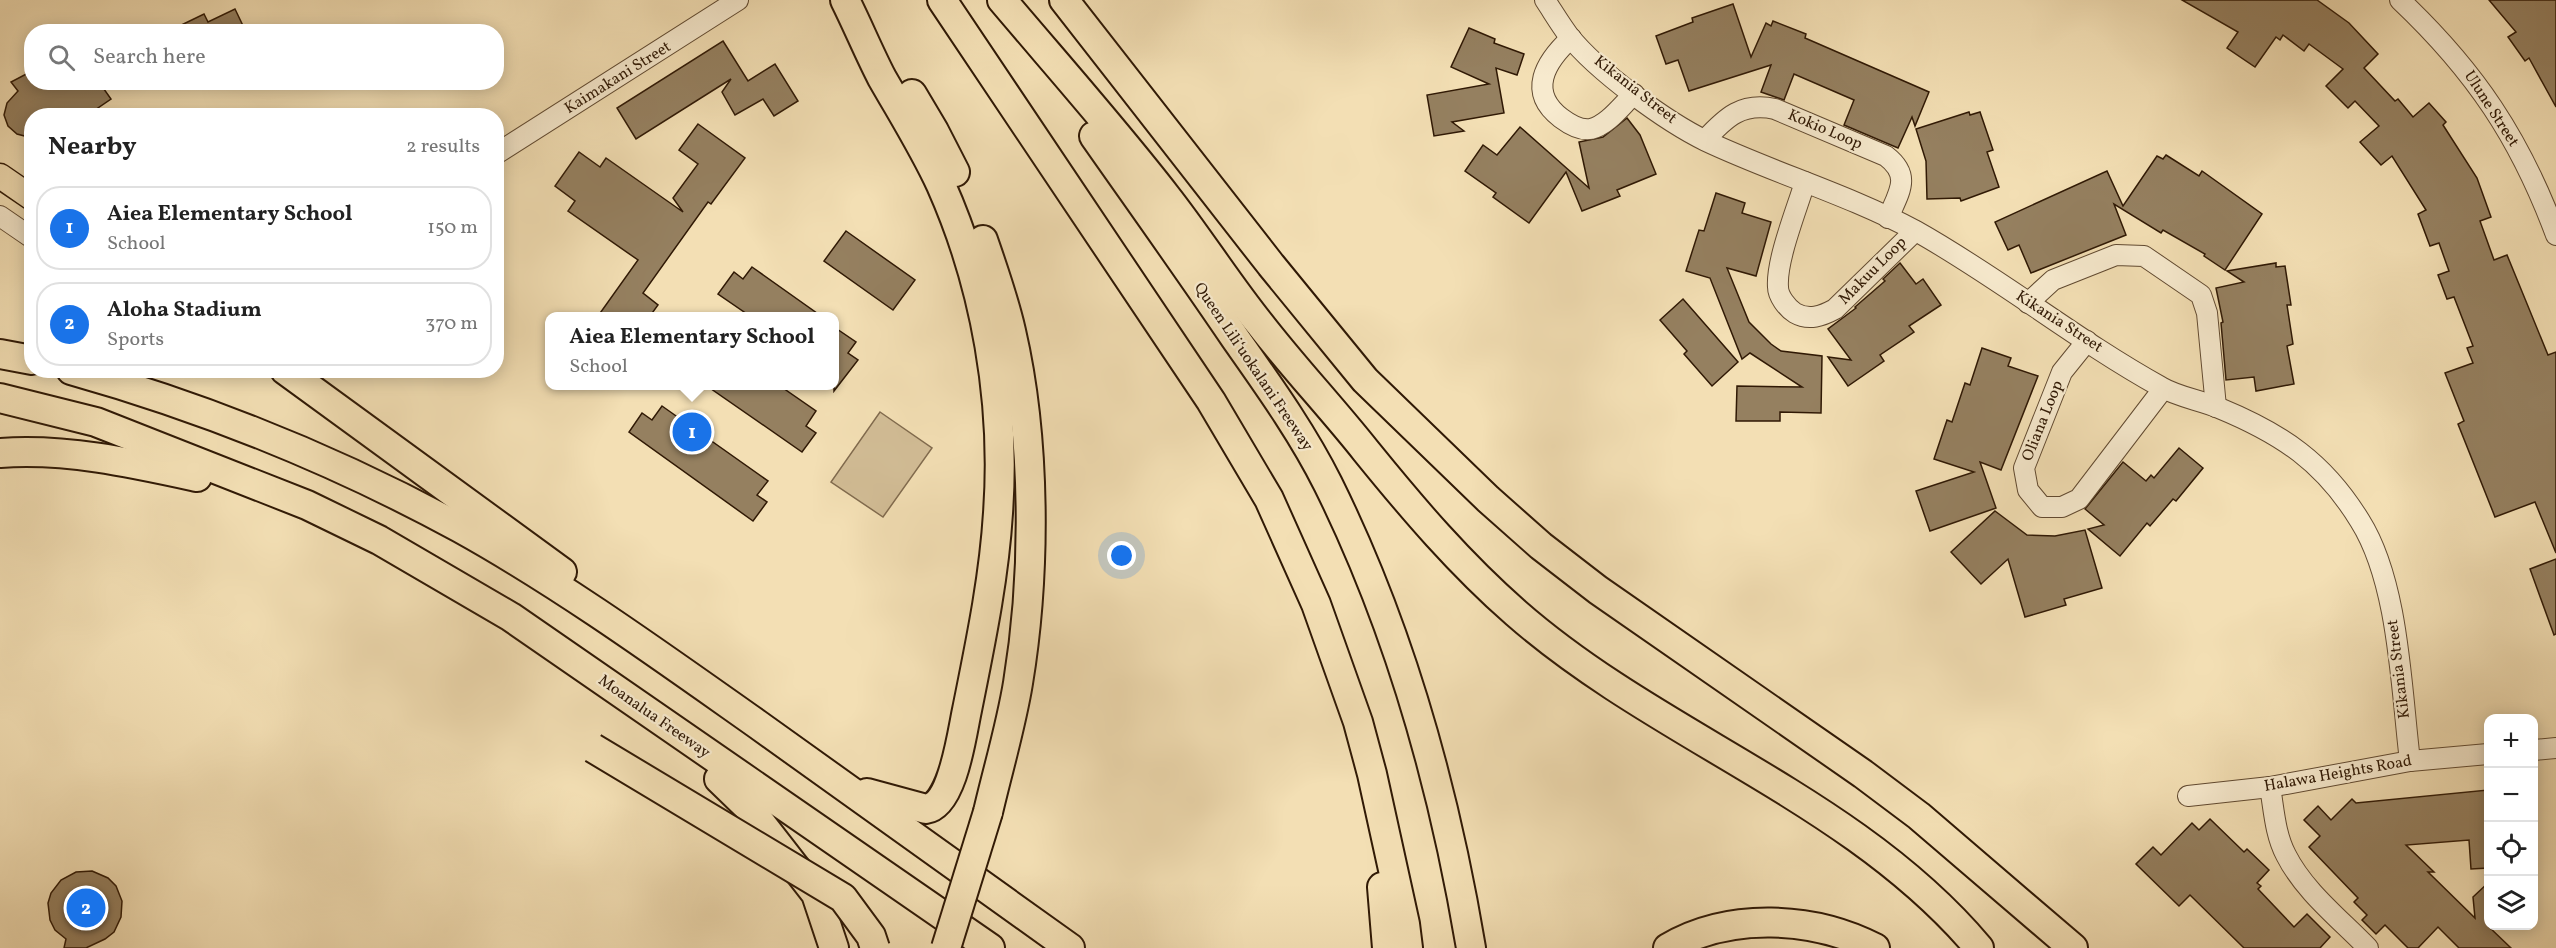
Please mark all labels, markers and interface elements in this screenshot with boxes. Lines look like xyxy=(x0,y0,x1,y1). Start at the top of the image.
search box xyxy=(24,24,504,90)
street label: Kaimakani Street xyxy=(560,36,676,120)
icon: search xyxy=(45,41,78,74)
text: Search here xyxy=(93,42,206,73)
street label: Kikania Street xyxy=(1589,51,1681,130)
street label: Ulune Street xyxy=(2458,67,2524,152)
street label: Kokio Loop xyxy=(1784,104,1866,156)
text: Nearby xyxy=(48,129,137,165)
text: 2 results xyxy=(406,133,480,161)
text: Aiea Elementary School xyxy=(107,199,353,230)
text: 1 xyxy=(65,214,74,242)
text: 150 m xyxy=(427,214,478,242)
text: School xyxy=(107,230,165,258)
street label: Makuu Loop xyxy=(1834,232,1912,310)
street label: Queen Liliʻuokalani Freeway xyxy=(1188,278,1318,456)
street label: Kikania Street xyxy=(2011,286,2107,359)
text: Aloha Stadium xyxy=(107,295,262,326)
text: 2 xyxy=(64,310,75,338)
text: 370 m xyxy=(425,310,478,338)
popup xyxy=(545,312,839,390)
text: Aiea Elementary School xyxy=(569,322,815,353)
text: Sports xyxy=(107,326,164,354)
text: School xyxy=(569,353,628,381)
street label: Oliana Loop xyxy=(2017,377,2069,465)
pin: 1 xyxy=(672,410,712,454)
your location xyxy=(1107,541,1136,570)
street label: Kikania Street xyxy=(2382,618,2416,720)
street label: Moanalua Freeway xyxy=(594,670,715,764)
map controls xyxy=(2484,714,2538,930)
button: + xyxy=(2484,714,2538,768)
street label: Halawa Heights Road xyxy=(2262,750,2414,798)
button: − xyxy=(2484,768,2538,822)
button: locate xyxy=(2484,822,2538,876)
button: layers xyxy=(2484,876,2538,930)
pin: 2 xyxy=(66,886,106,930)

